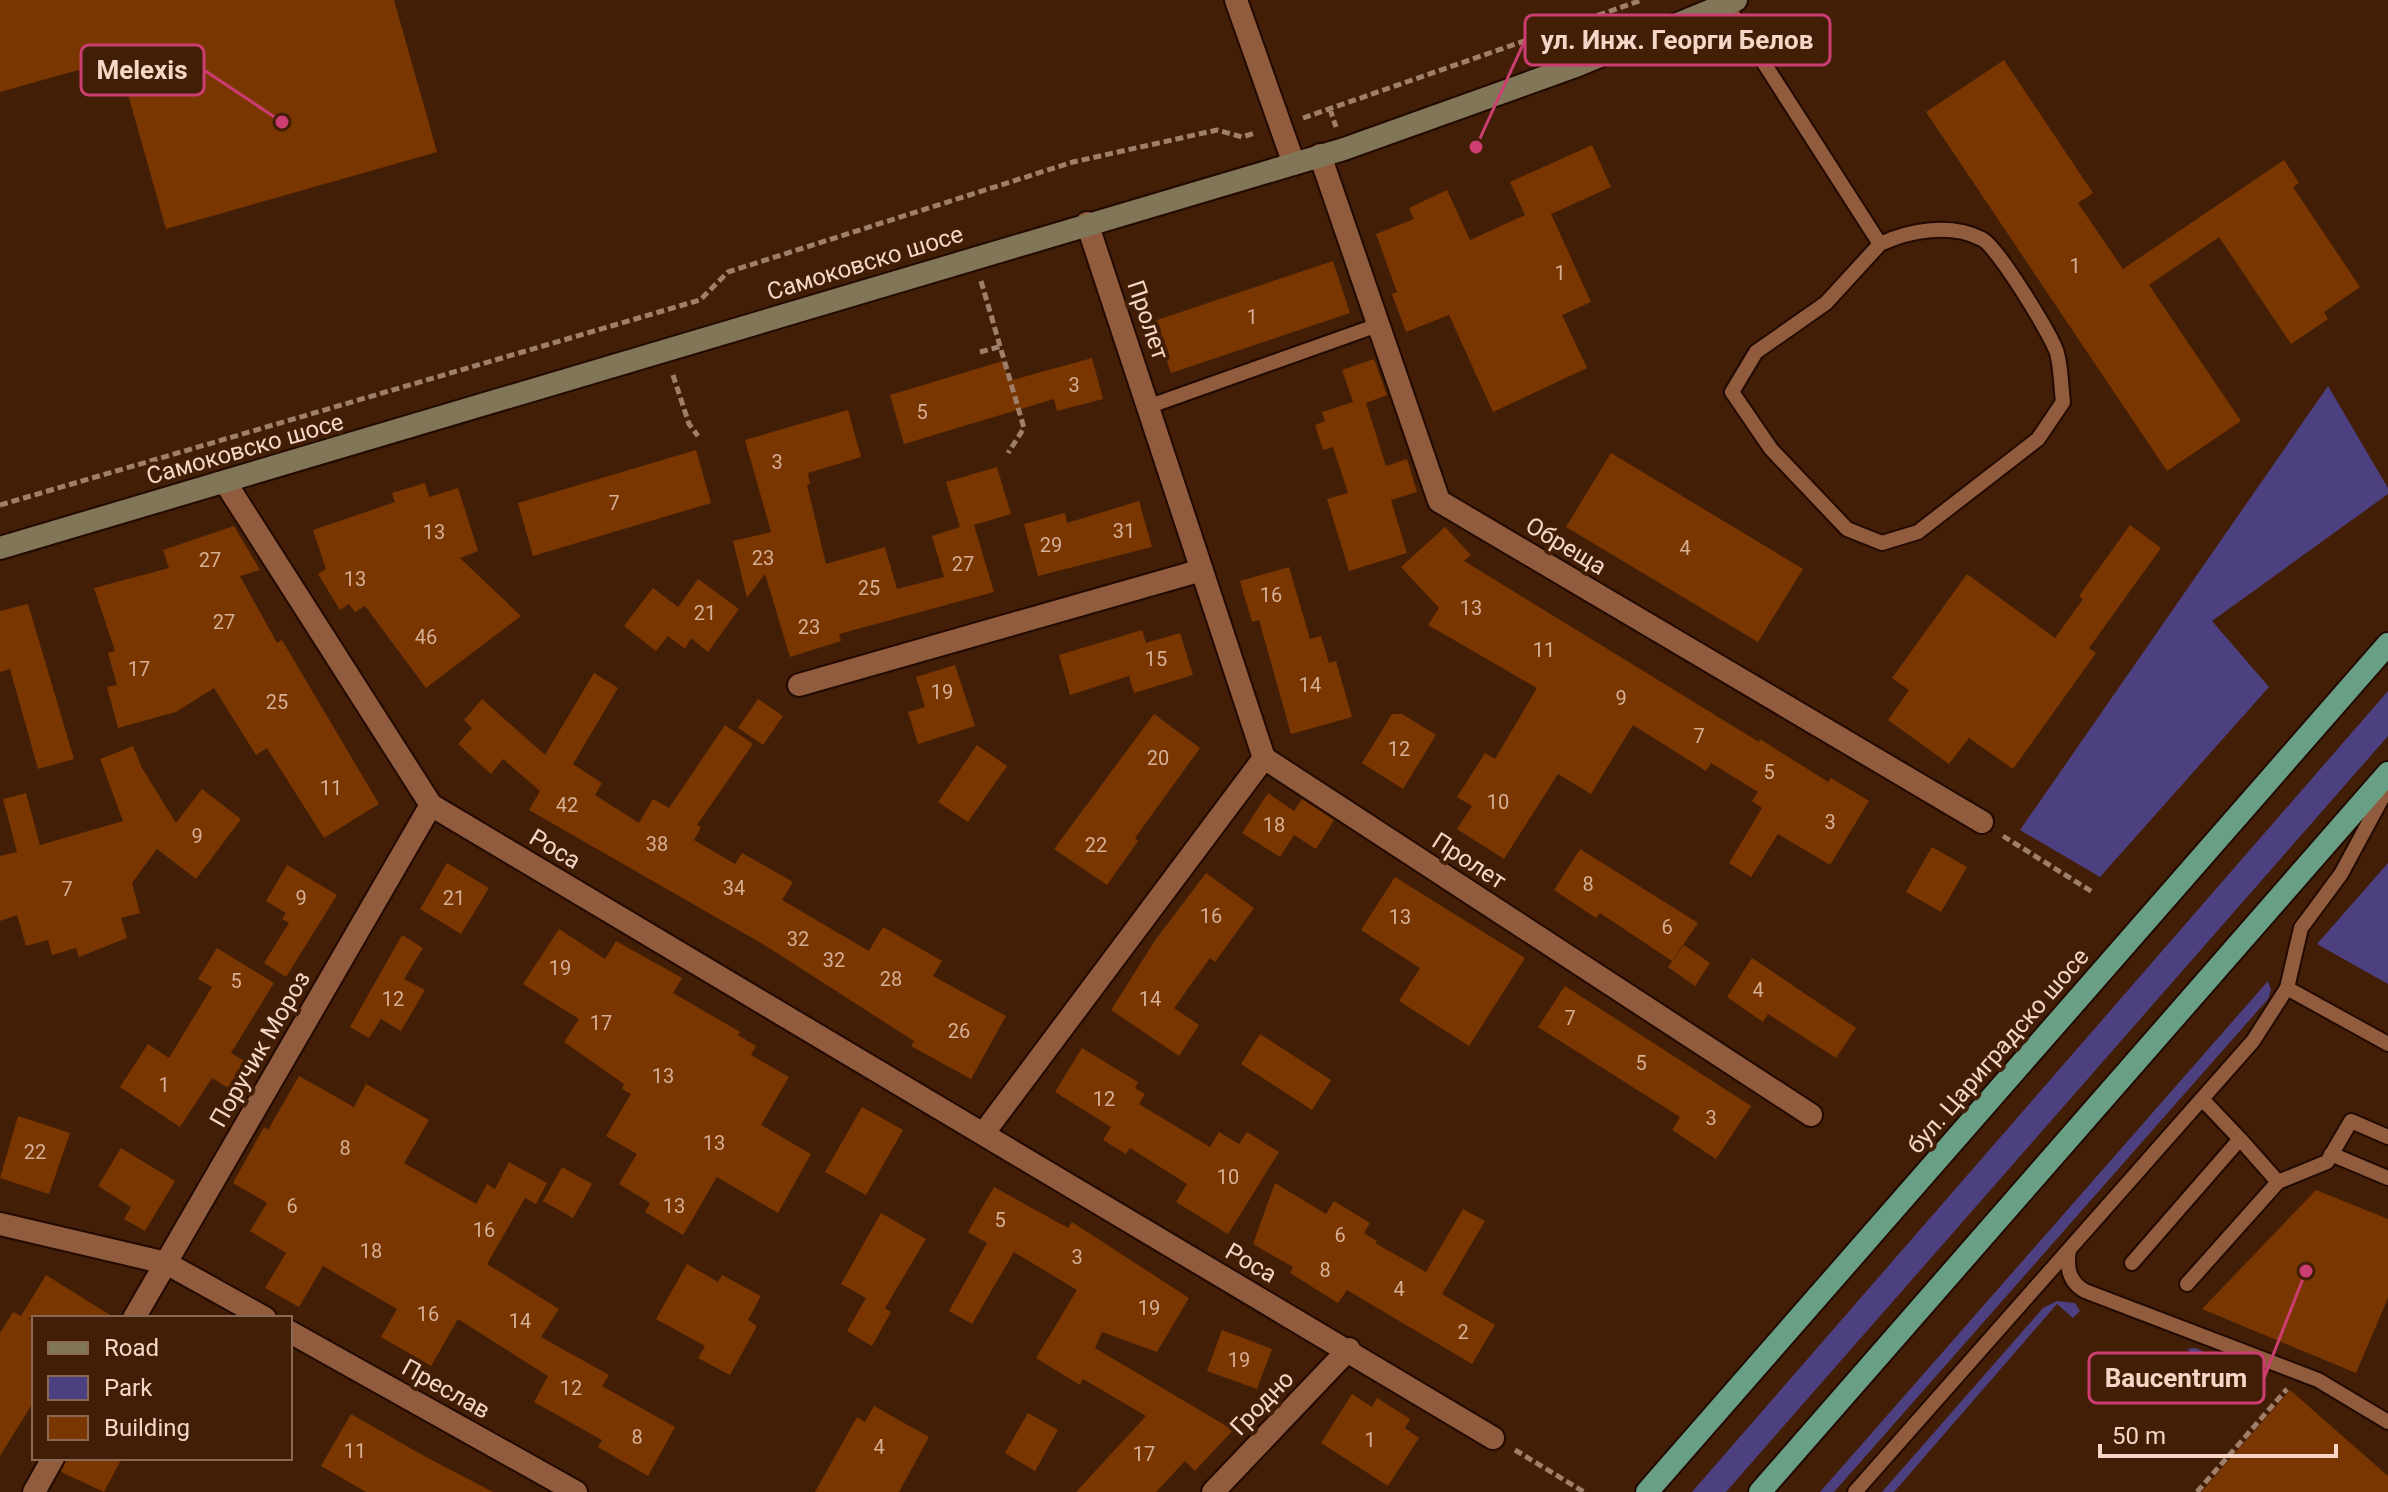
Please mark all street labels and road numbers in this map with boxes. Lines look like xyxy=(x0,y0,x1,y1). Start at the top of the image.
street label: Самоковско шосе xyxy=(764,220,966,306)
street label: Пролет xyxy=(1121,277,1175,364)
street label: Самоковско шосе xyxy=(143,407,347,491)
street label: Обреща xyxy=(1521,511,1611,581)
street label: Роса xyxy=(525,823,585,875)
street label: Пролет xyxy=(1427,827,1511,895)
street label: бул. Цариградско шосе xyxy=(1901,943,2095,1159)
street label: Поручик Мороз xyxy=(204,966,316,1132)
street label: Роса xyxy=(1220,1237,1282,1289)
street label: Преслав xyxy=(397,1353,495,1425)
street label: Гродно xyxy=(1224,1365,1300,1441)

